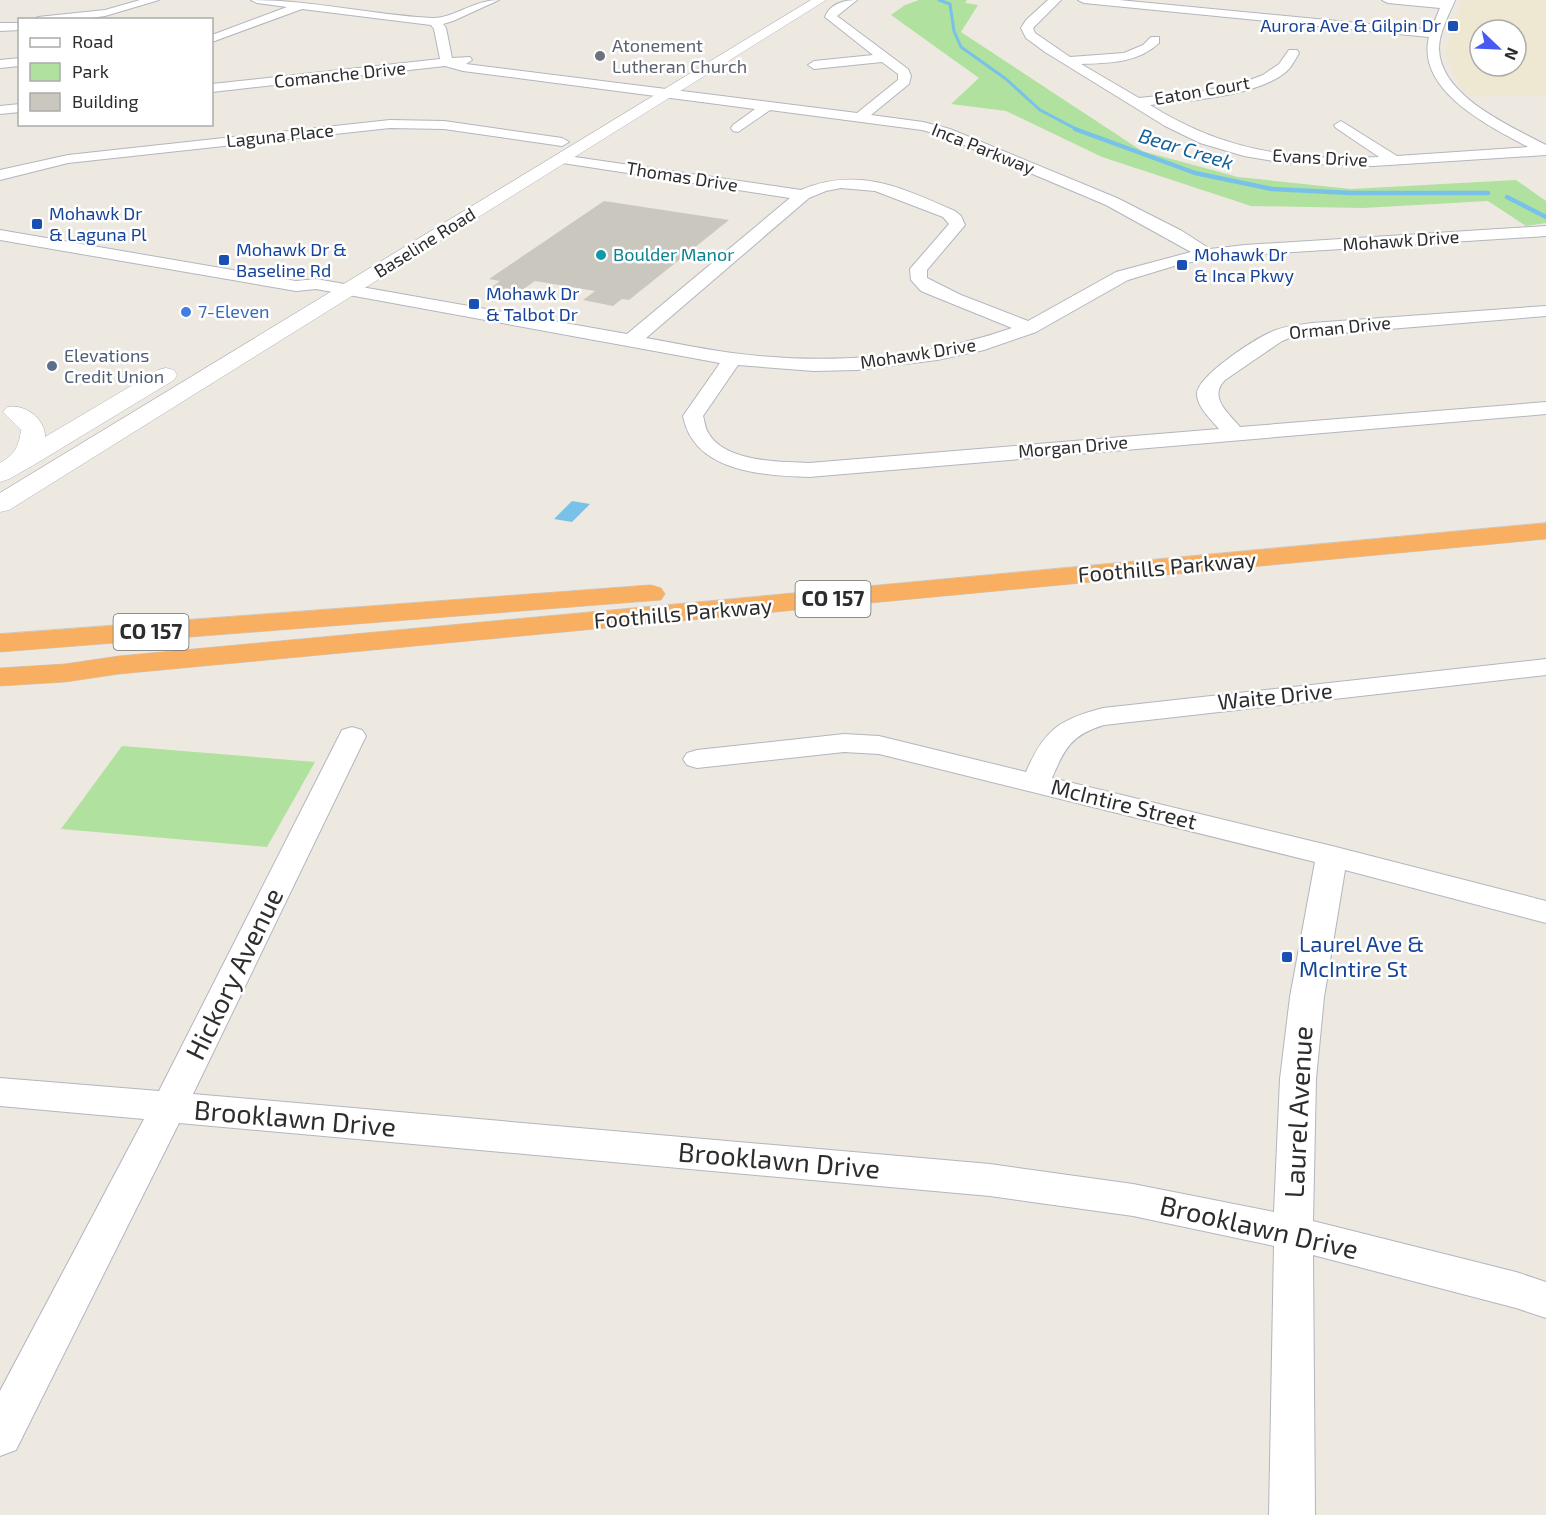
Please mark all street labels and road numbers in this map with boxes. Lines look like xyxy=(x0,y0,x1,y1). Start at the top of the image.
street label: Comanche Drive xyxy=(273,56,407,92)
street label: Eaton Court xyxy=(1152,71,1251,109)
street label: Inca Parkway xyxy=(929,117,1038,179)
street label: Laguna Place xyxy=(225,118,335,152)
street label: Evans Drive xyxy=(1272,144,1368,170)
street label: Thomas Drive xyxy=(625,156,740,196)
street label: Baseline Road xyxy=(370,202,479,282)
street label: Mohawk Drive xyxy=(1342,225,1460,255)
street label: Orman Drive xyxy=(1288,311,1392,343)
street label: Mohawk Drive xyxy=(858,333,977,373)
street label: Morgan Drive xyxy=(1017,430,1129,462)
street label: Foothills Parkway xyxy=(1077,545,1258,587)
road number: CO 157 xyxy=(796,581,870,617)
street label: Foothills Parkway xyxy=(593,591,774,633)
road number: CO 157 xyxy=(114,614,188,650)
street label: Waite Drive xyxy=(1216,676,1334,714)
street label: McIntire Street xyxy=(1049,772,1200,834)
street label: Hickory Avenue xyxy=(178,882,289,1065)
street label: Laurel Avenue xyxy=(1277,1025,1317,1199)
street label: Brooklawn Drive xyxy=(193,1092,397,1142)
street label: Brooklawn Drive xyxy=(677,1134,881,1184)
street label: Brooklawn Drive xyxy=(1157,1188,1362,1264)

